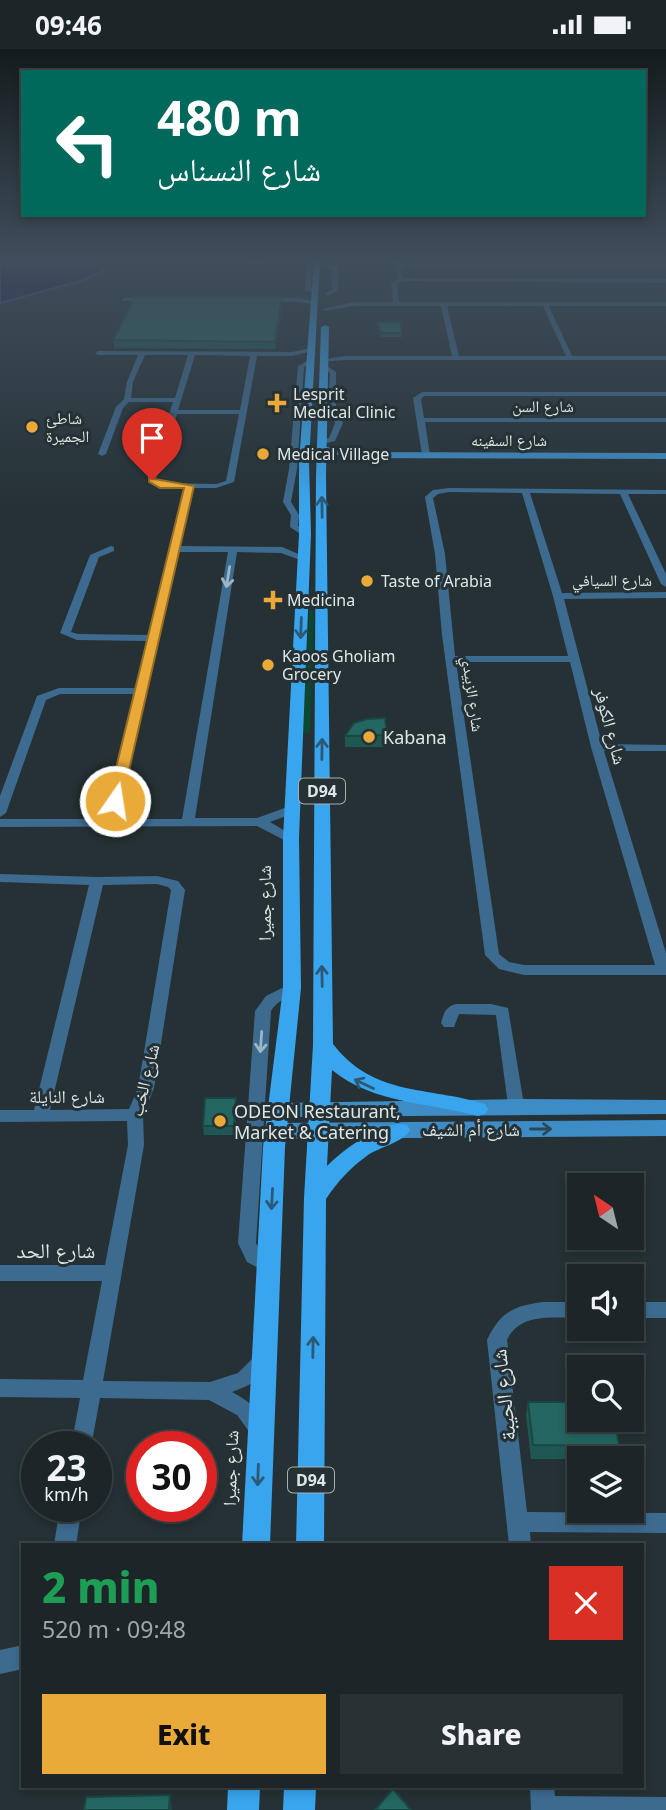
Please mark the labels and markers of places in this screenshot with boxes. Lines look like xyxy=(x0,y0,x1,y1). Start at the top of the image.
place label: Lesprit Medical Clinic xyxy=(293,383,396,423)
marker: Lesprit Medical Clinic xyxy=(267,393,287,413)
place label: شاطئ الجميرة xyxy=(46,407,89,447)
pin xyxy=(122,408,182,480)
marker: شاطئ الجميرة xyxy=(24,419,40,435)
place label: Medical Village xyxy=(277,443,389,465)
marker: Medical Village xyxy=(255,446,271,462)
place label: Taste of Arabia xyxy=(381,570,492,592)
marker: Taste of Arabia xyxy=(359,573,375,589)
place label: Medicina xyxy=(287,589,355,611)
marker: Medicina xyxy=(265,592,281,608)
place label: Kaoos Gholiam Grocery xyxy=(282,645,395,685)
marker: Kaoos Gholiam Grocery xyxy=(260,657,276,673)
place label: Kabana xyxy=(383,725,447,749)
marker: Kabana xyxy=(361,729,377,745)
place label: ODEON Restaurant, Market & Catering xyxy=(234,1099,401,1144)
marker: ODEON Restaurant, Market & Catering xyxy=(212,1113,228,1129)

